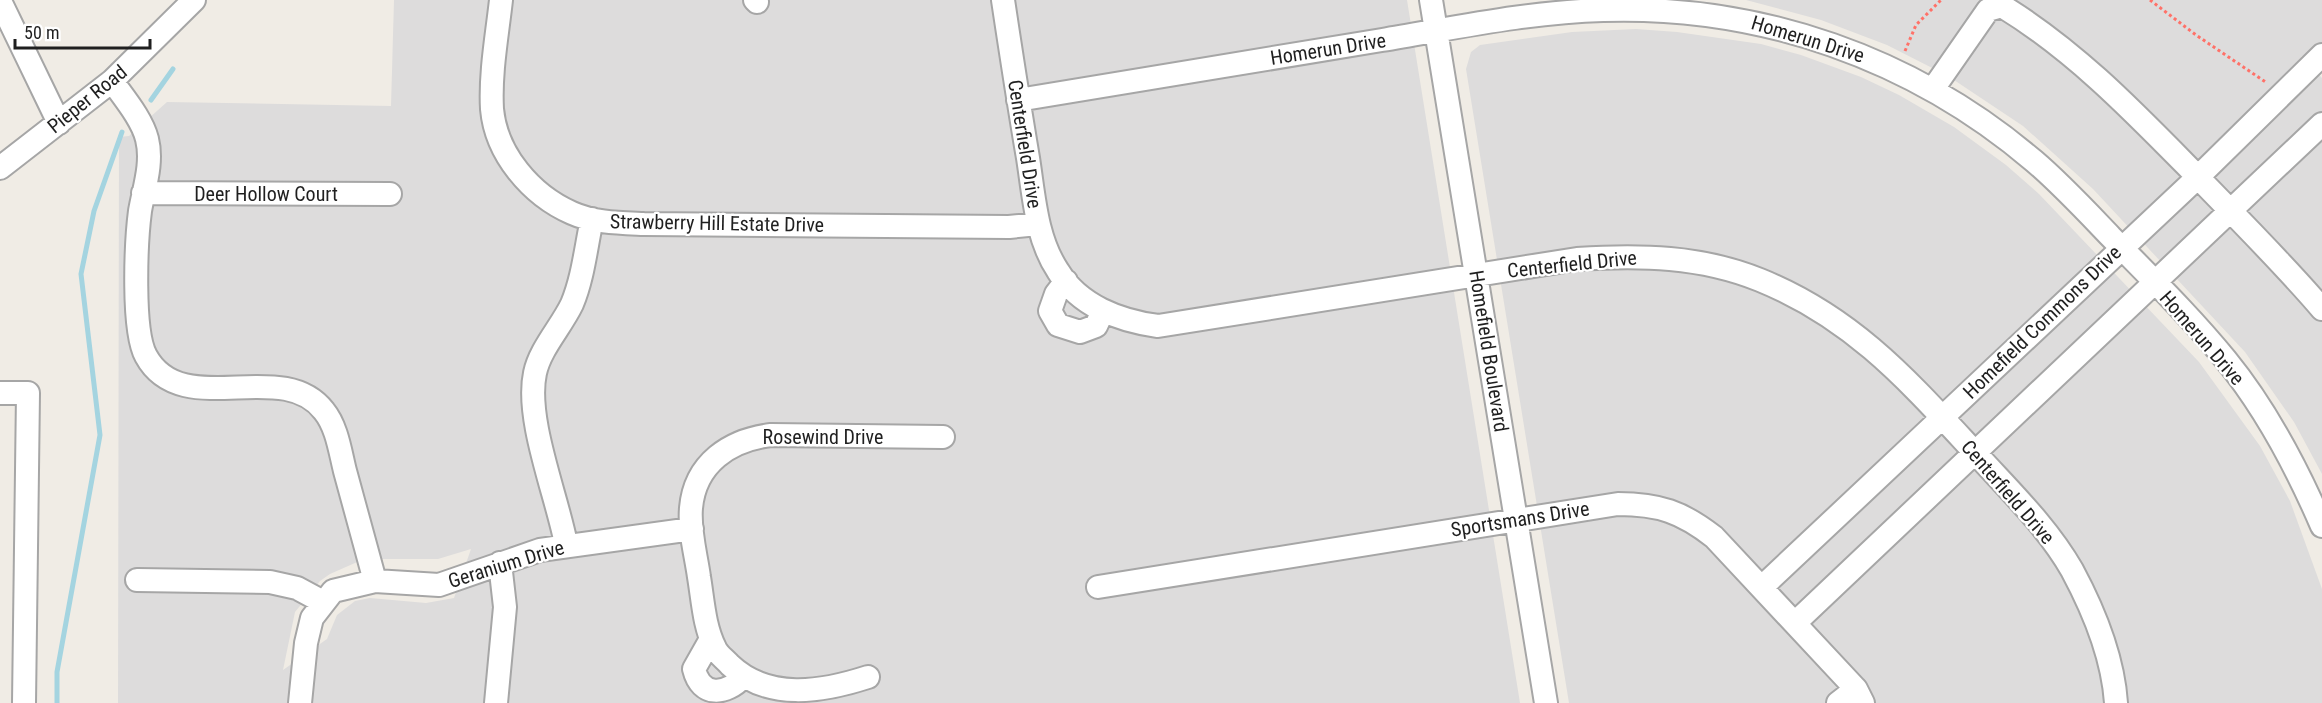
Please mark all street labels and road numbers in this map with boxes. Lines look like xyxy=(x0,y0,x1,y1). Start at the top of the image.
street label: Homerun Drive xyxy=(1749,10,1867,68)
street label: Homerun Drive xyxy=(1268,28,1388,70)
street label: Pieper Road xyxy=(42,60,132,138)
street label: Centerfield Drive xyxy=(1003,78,1047,210)
street label: Deer Hollow Court xyxy=(194,182,338,206)
street label: Strawberry Hill Estate Drive xyxy=(610,209,824,237)
street label: Homefield Commons Drive xyxy=(1958,240,2126,404)
street label: Centerfield Drive xyxy=(1506,245,1638,283)
street label: Homefield Boulevard xyxy=(1464,268,1514,434)
street label: Homerun Drive xyxy=(2155,286,2249,390)
street label: Rosewind Drive xyxy=(763,425,883,449)
street label: Centerfield Drive xyxy=(1956,435,2060,549)
street label: Sportsmans Drive xyxy=(1449,496,1591,542)
street label: Geranium Drive xyxy=(445,535,567,593)

